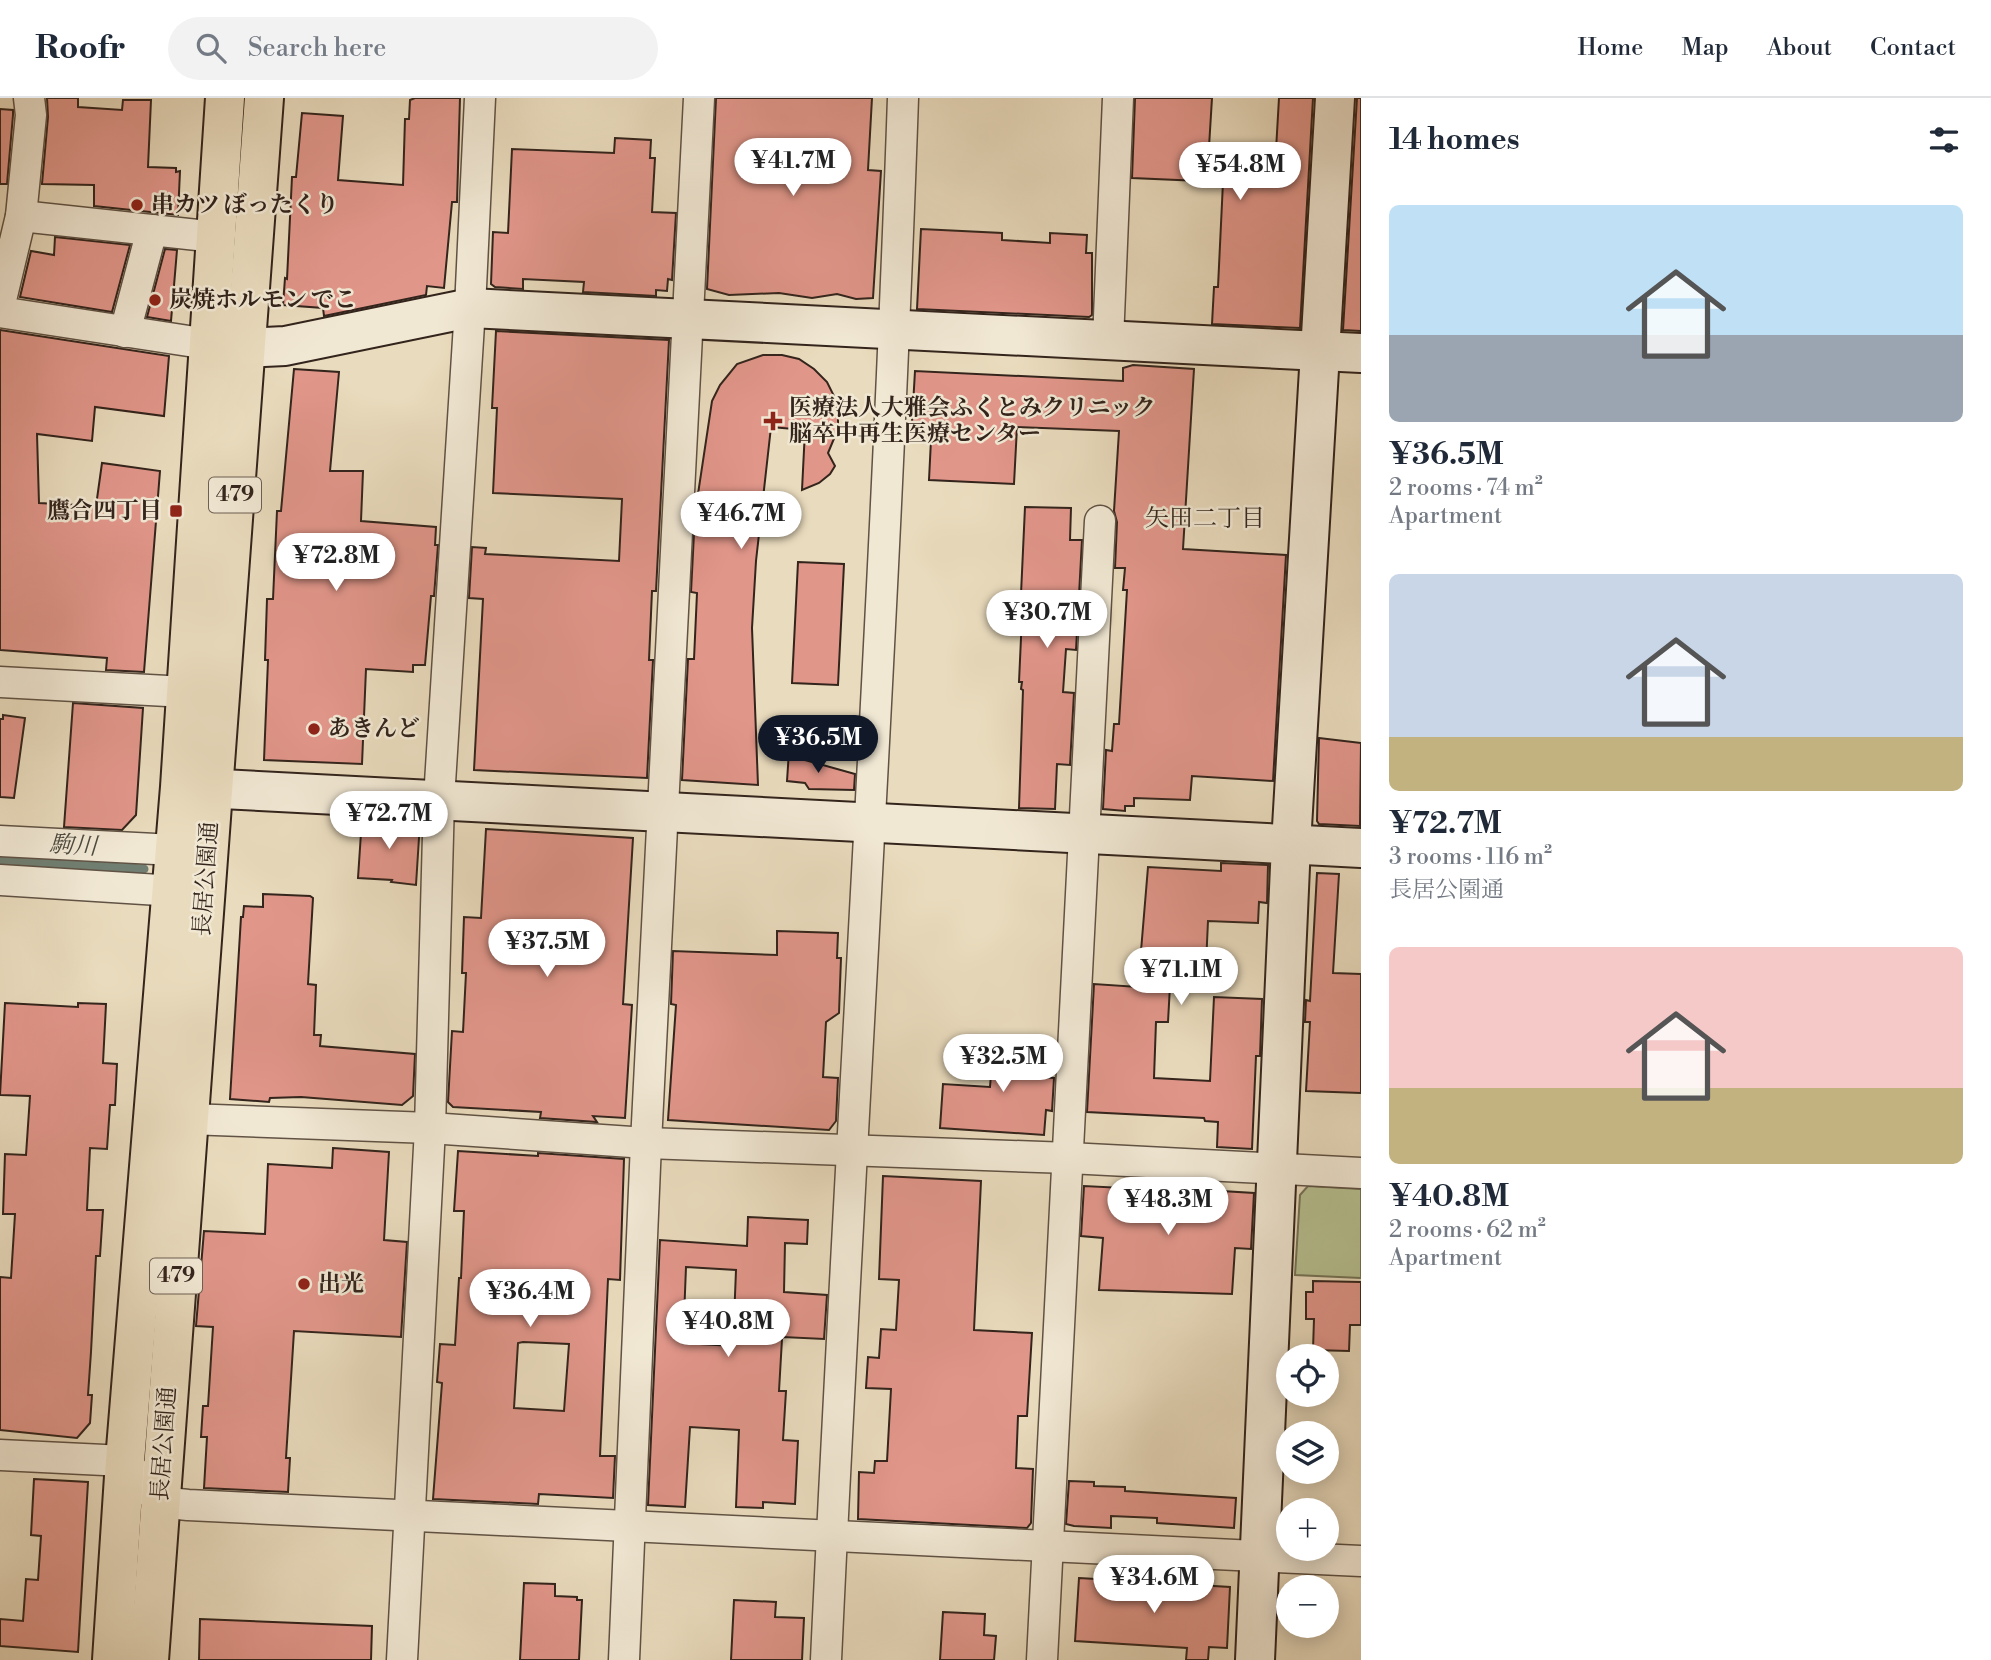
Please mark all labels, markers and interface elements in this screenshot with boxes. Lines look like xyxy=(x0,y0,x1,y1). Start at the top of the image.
search box xyxy=(168,17,658,80)
text: Roofr xyxy=(35,28,126,69)
icon: search xyxy=(192,29,230,67)
text: Search here xyxy=(248,32,386,64)
text: Home xyxy=(1578,33,1643,63)
text: Map xyxy=(1681,33,1729,63)
text: About xyxy=(1767,33,1832,63)
text: Contact xyxy=(1870,33,1956,63)
text: 14 homes xyxy=(1389,121,1520,159)
icon: filters xyxy=(1925,121,1963,159)
pin: ¥41.7M xyxy=(736,139,850,198)
pin: ¥54.8M xyxy=(1183,142,1297,202)
text: ¥41.7M xyxy=(750,147,836,175)
text: ¥54.8M xyxy=(1195,151,1285,179)
place label: 串カツ ぼったくり xyxy=(151,191,339,219)
marker: 串カツ ぼったくり xyxy=(129,197,145,213)
icon: home xyxy=(1613,251,1739,377)
place label: 炭焼ホルモン でこ xyxy=(169,286,357,314)
marker: 炭焼ホルモン でこ xyxy=(147,292,163,308)
place label: 医療法人大雅会ふくとみクリニック 脳卒中再生医療センター xyxy=(789,394,1156,448)
marker: 医療法人大雅会ふくとみクリニック 脳卒中再生医療センター xyxy=(763,411,783,431)
text: ¥36.5M xyxy=(1389,436,1504,474)
text: 2 rooms · 74 m² xyxy=(1389,474,1543,502)
road number: 479 xyxy=(209,478,261,512)
pin: ¥46.7M xyxy=(684,491,798,551)
place label: 鷹合四丁目 xyxy=(47,497,162,525)
text: ¥46.7M xyxy=(697,500,785,528)
text: Apartment xyxy=(1389,502,1502,530)
marker: 鷹合四丁目 xyxy=(168,503,184,519)
district label: 矢田二丁目 xyxy=(1145,504,1265,534)
pin: ¥72.8M xyxy=(279,533,393,593)
text: ¥72.8M xyxy=(292,542,380,570)
pin: ¥30.7M xyxy=(990,590,1104,650)
text: ¥30.7M xyxy=(1002,599,1092,627)
icon: home xyxy=(1613,619,1739,745)
place label: あきんど xyxy=(328,715,420,743)
pin: ¥36.5M xyxy=(761,716,875,775)
marker: あきんど xyxy=(306,721,322,737)
text: ¥36.5M xyxy=(774,724,862,752)
pin: ¥72.7M xyxy=(332,792,446,851)
text: ¥72.7M xyxy=(346,800,432,828)
text: ¥72.7M xyxy=(1389,805,1502,843)
street label: 長居公園通 xyxy=(188,821,224,937)
water label: 駒川 xyxy=(48,830,101,862)
text: 3 rooms · 116 m² xyxy=(1389,843,1552,871)
text: 長居公園通 xyxy=(1389,876,1504,904)
pin: ¥37.5M xyxy=(490,920,604,979)
text: ¥37.5M xyxy=(504,928,590,956)
pin: ¥71.1M xyxy=(1124,948,1238,1007)
text: ¥71.1M xyxy=(1140,956,1222,984)
icon: home xyxy=(1613,993,1739,1119)
pin: ¥32.5M xyxy=(946,1034,1060,1094)
text: ¥32.5M xyxy=(959,1043,1047,1071)
pin: ¥48.3M xyxy=(1111,1178,1225,1237)
text: ¥40.8M xyxy=(1389,1178,1509,1216)
text: ¥48.3M xyxy=(1123,1186,1213,1214)
text: 2 rooms · 62 m² xyxy=(1389,1216,1546,1244)
text: Apartment xyxy=(1389,1244,1502,1272)
road number: 479 xyxy=(150,1258,202,1294)
place label: 出光 xyxy=(318,1270,364,1298)
pin: ¥36.4M xyxy=(473,1270,587,1329)
marker: 出光 xyxy=(296,1276,312,1292)
text: ¥36.4M xyxy=(486,1278,575,1306)
pin: ¥40.8M xyxy=(671,1300,785,1359)
text: ¥40.8M xyxy=(682,1308,774,1336)
map controls xyxy=(1276,1344,1339,1638)
button: locate xyxy=(1276,1344,1339,1407)
street label: 長居公園通 xyxy=(146,1386,182,1502)
button: layers xyxy=(1276,1421,1339,1484)
button: + xyxy=(1276,1498,1339,1561)
pin: ¥34.6M xyxy=(1097,1556,1211,1615)
text: ¥34.6M xyxy=(1109,1564,1199,1592)
button: − xyxy=(1276,1575,1339,1638)

